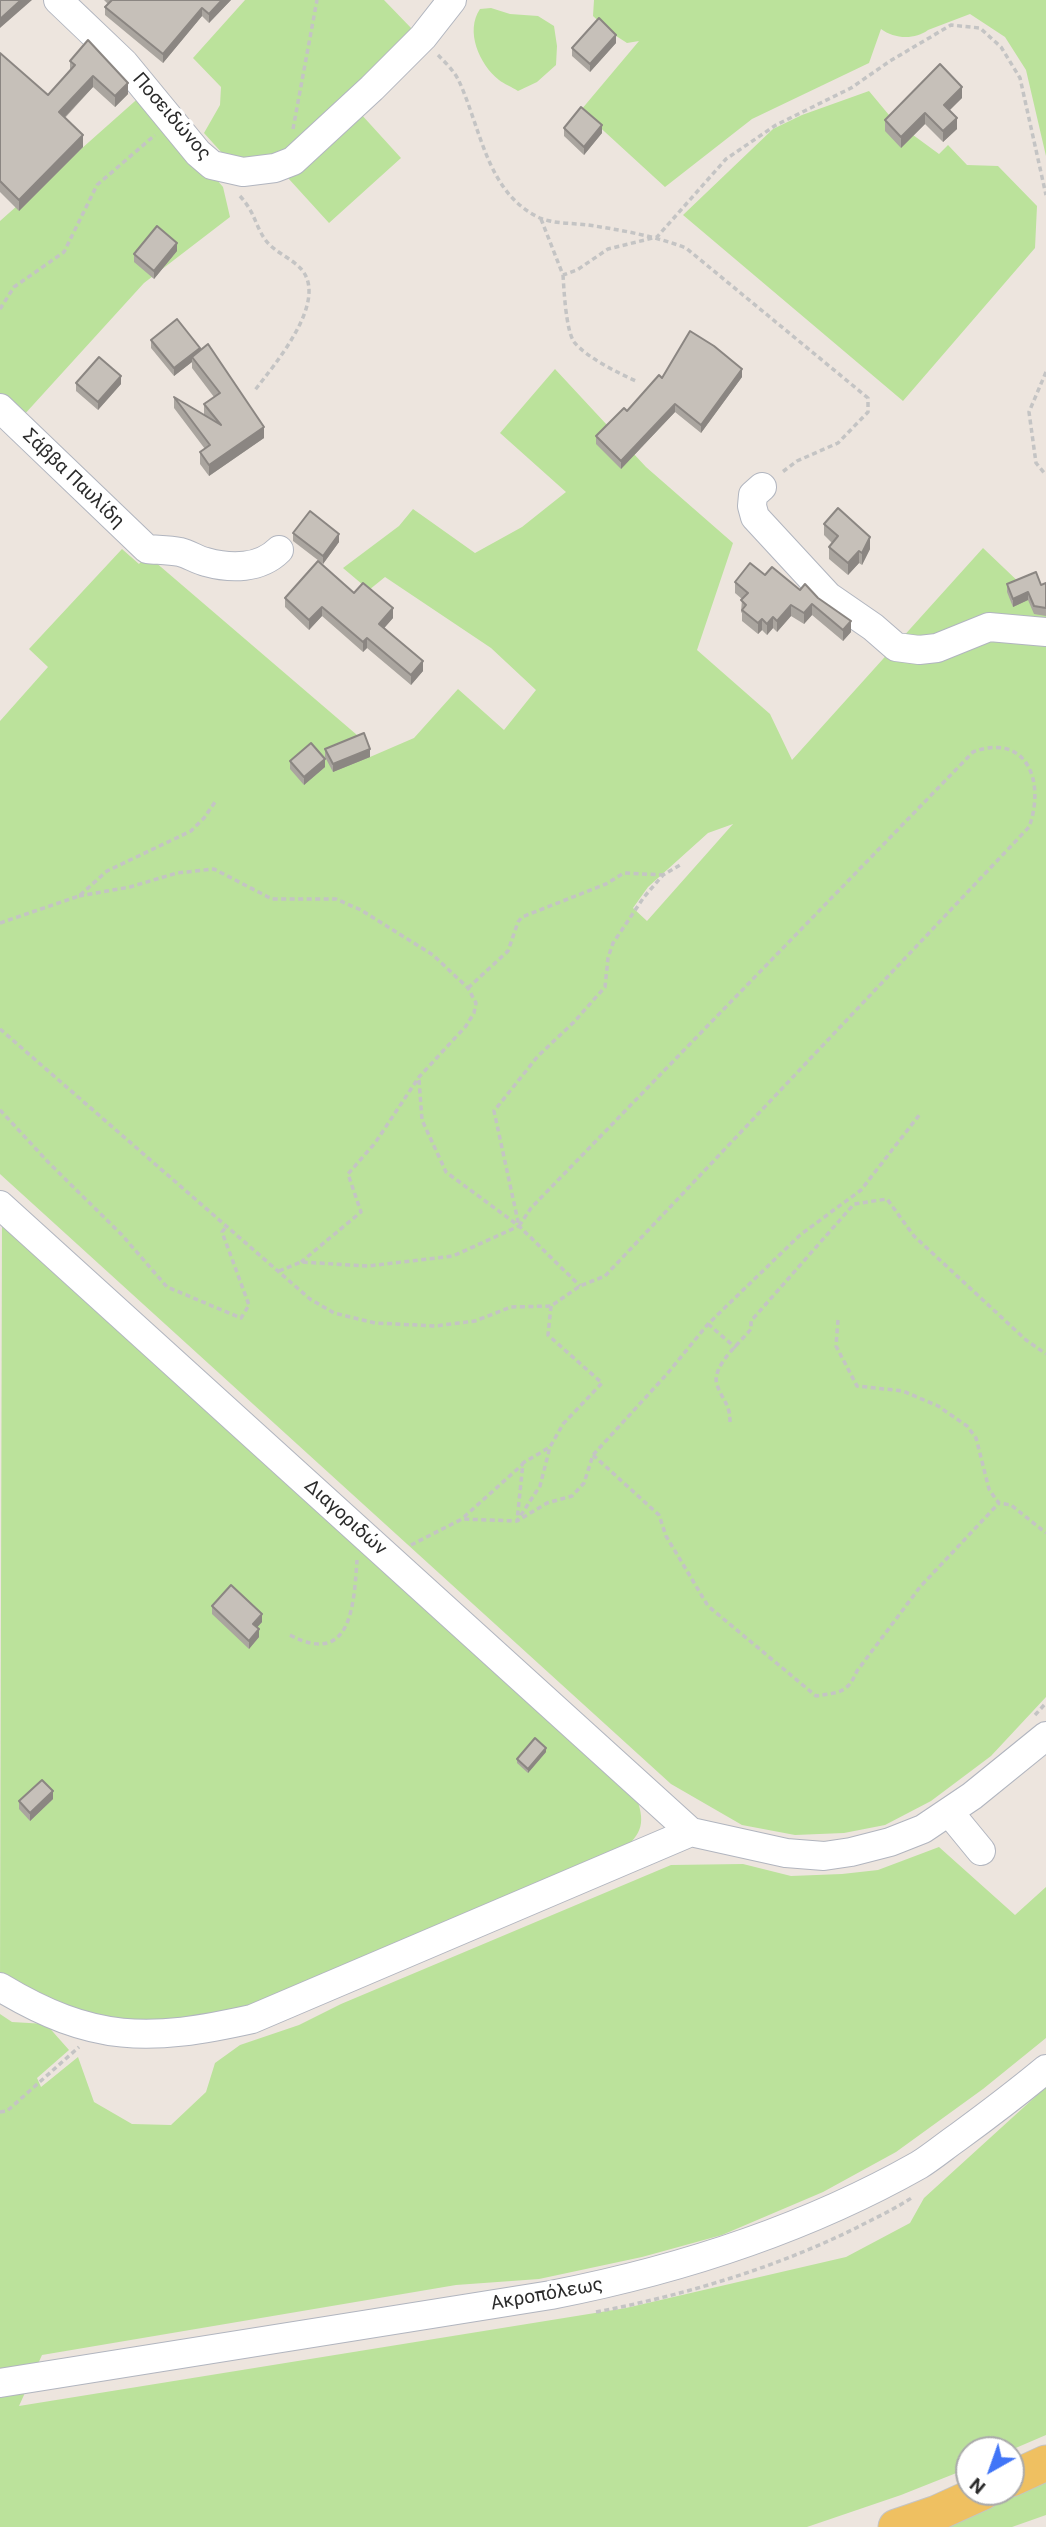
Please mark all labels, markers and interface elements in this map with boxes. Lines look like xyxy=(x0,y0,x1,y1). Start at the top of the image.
street label: Ποσειδώνος xyxy=(127,69,215,165)
street label: Σάββα Παυλίδη xyxy=(17,425,129,533)
street label: Διαγοριδών xyxy=(299,1475,391,1561)
street label: Ακροπόλεως xyxy=(489,2274,605,2316)
north arrow xyxy=(955,2436,1025,2506)
text: N xyxy=(965,2473,990,2499)

